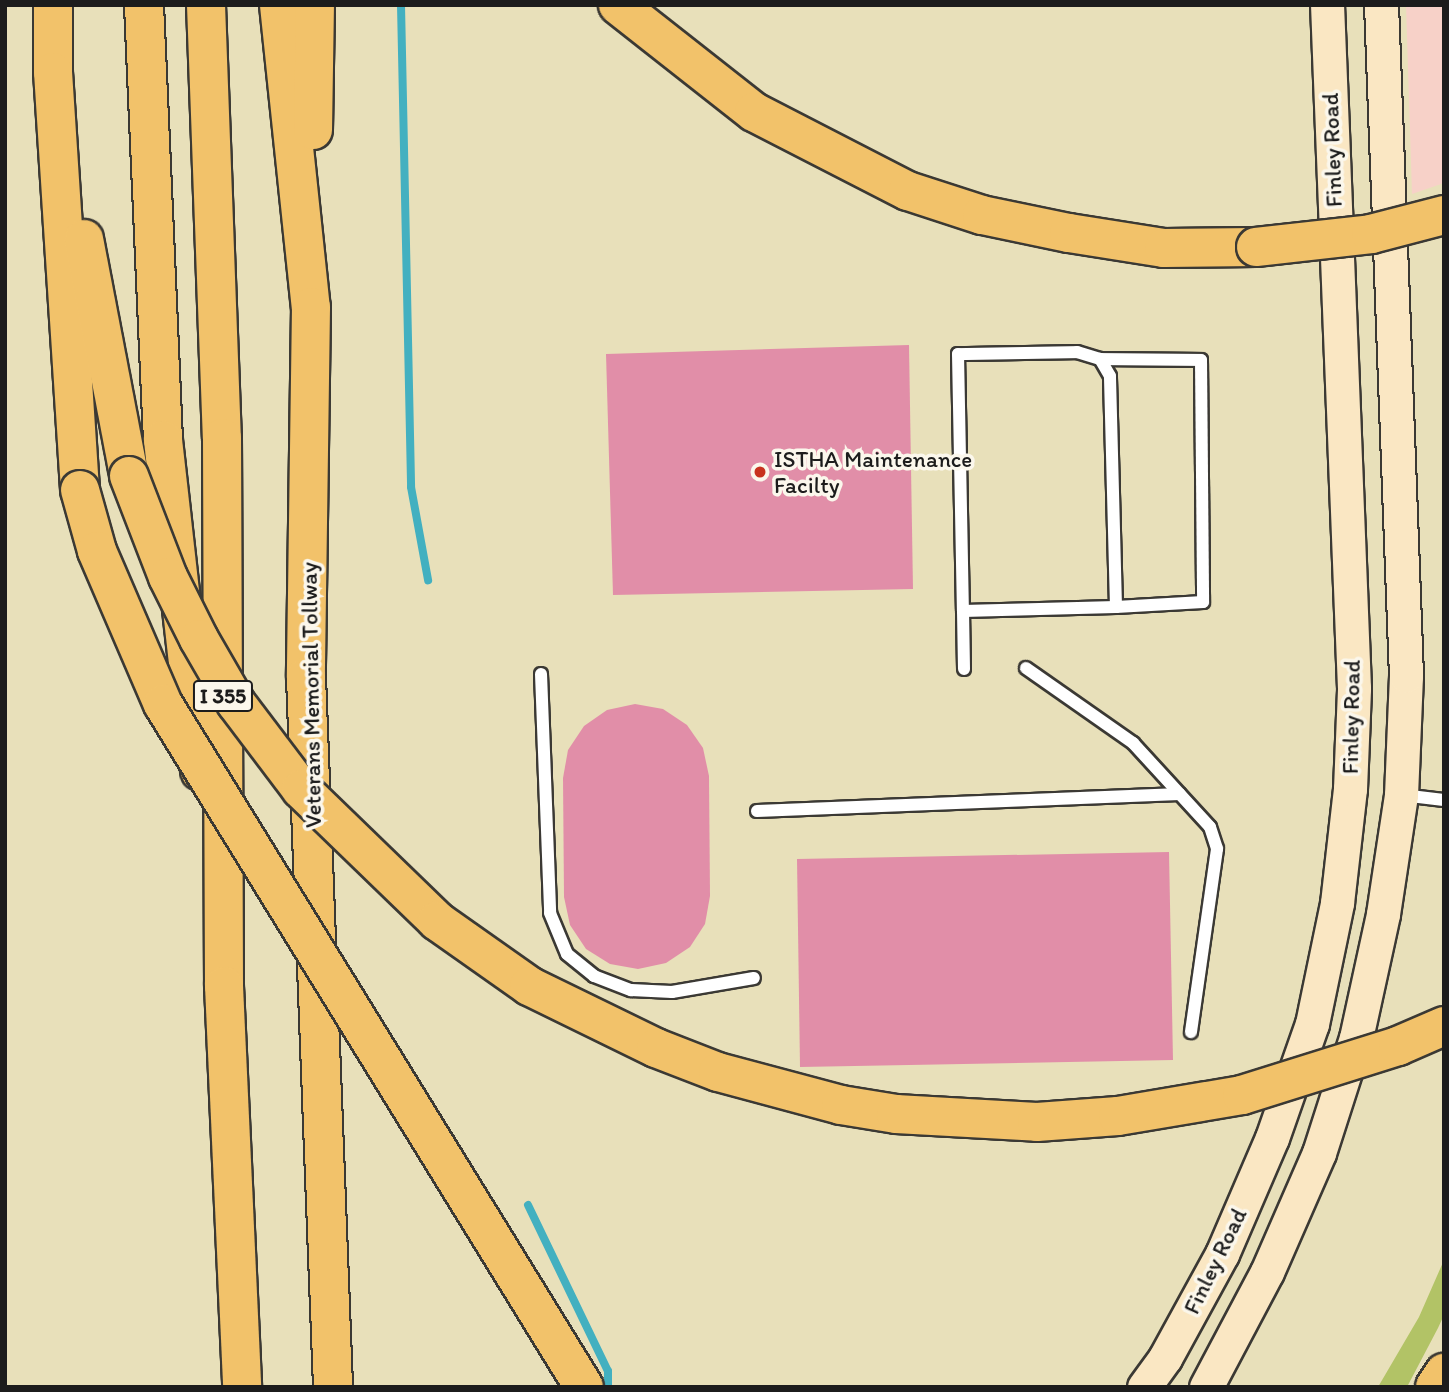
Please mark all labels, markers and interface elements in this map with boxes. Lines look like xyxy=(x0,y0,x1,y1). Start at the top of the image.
street label: Finley Road xyxy=(1316,93,1348,207)
place label: ISTHA Maintenance Facilty xyxy=(774,445,972,499)
marker: ISTHA Maintenance Facilty xyxy=(752,464,768,480)
street label: Veterans Memorial Tollway xyxy=(295,563,327,827)
street label: Finley Road xyxy=(1336,660,1366,774)
road number: I 355 xyxy=(192,678,255,714)
street label: Finley Road xyxy=(1178,1204,1252,1318)

